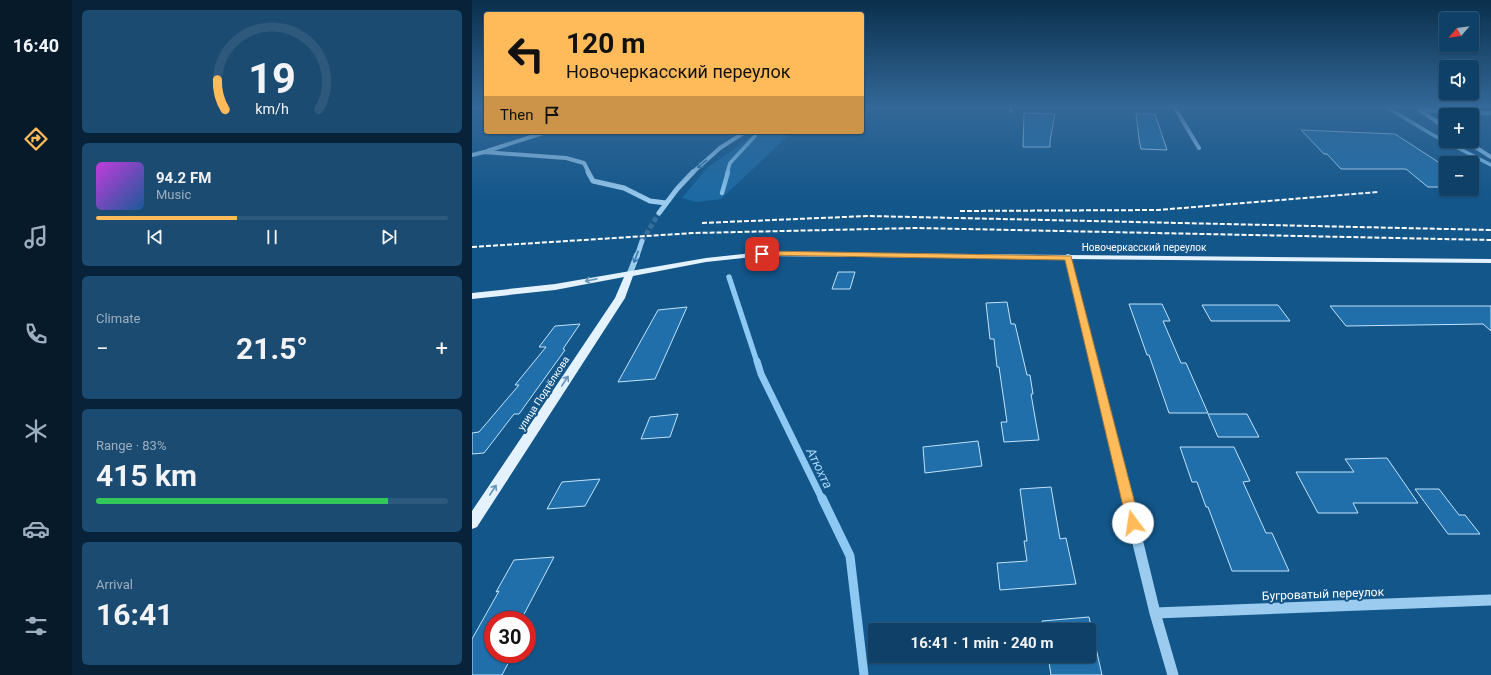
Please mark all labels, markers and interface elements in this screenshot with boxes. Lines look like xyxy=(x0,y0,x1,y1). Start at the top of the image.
north arrow xyxy=(1439,12,1479,52)
map controls xyxy=(1439,12,1479,196)
text: 120 m xyxy=(566,27,645,60)
icon: left xyxy=(500,28,552,80)
text: 16:40 xyxy=(13,35,59,56)
text: 19 xyxy=(248,53,296,102)
button: sound xyxy=(1439,60,1479,100)
text: Новочеркасский переулок xyxy=(566,61,790,82)
text: km/h xyxy=(255,100,289,116)
icon: arrive xyxy=(541,104,563,126)
text: Then xyxy=(500,106,533,124)
button: + xyxy=(1439,108,1479,148)
icon: directions xyxy=(22,125,50,153)
button: − xyxy=(1439,156,1479,196)
one-way arrow xyxy=(697,159,708,168)
text: 94.2 FM xyxy=(156,169,211,187)
text: Music xyxy=(156,187,191,202)
icon: music xyxy=(22,223,50,251)
icon: previous xyxy=(144,226,166,248)
icon: pause xyxy=(261,226,283,248)
icon: next xyxy=(378,226,400,248)
pin xyxy=(745,237,779,271)
street label: Новочеркасский переулок xyxy=(1082,242,1207,253)
icon: arrive xyxy=(751,243,773,265)
one-way arrow xyxy=(631,251,639,263)
one-way arrow xyxy=(585,277,598,285)
text: Climate xyxy=(96,311,140,326)
icon: phone xyxy=(22,320,50,348)
text: 21.5° xyxy=(236,331,308,366)
text: − xyxy=(96,336,109,361)
text: + xyxy=(436,336,448,361)
street label: улица Подтёлкова xyxy=(515,354,571,432)
one-way arrow xyxy=(561,376,569,387)
icon: climate xyxy=(22,417,50,445)
text: Range · 83% xyxy=(96,438,166,453)
water label: Атюхта xyxy=(803,445,836,491)
text: 415 km xyxy=(96,458,197,493)
one-way arrow xyxy=(490,484,498,496)
position arrow xyxy=(1112,502,1154,544)
icon: car xyxy=(22,515,50,543)
text: Arrival xyxy=(96,577,133,592)
street label: Бугроватый переулок xyxy=(1262,585,1385,603)
text: 16:41 xyxy=(96,597,173,632)
speed limit sign: 30 xyxy=(484,611,536,663)
icon: filters xyxy=(22,612,50,640)
text: 16:41 · 1 min · 240 m xyxy=(911,634,1053,652)

